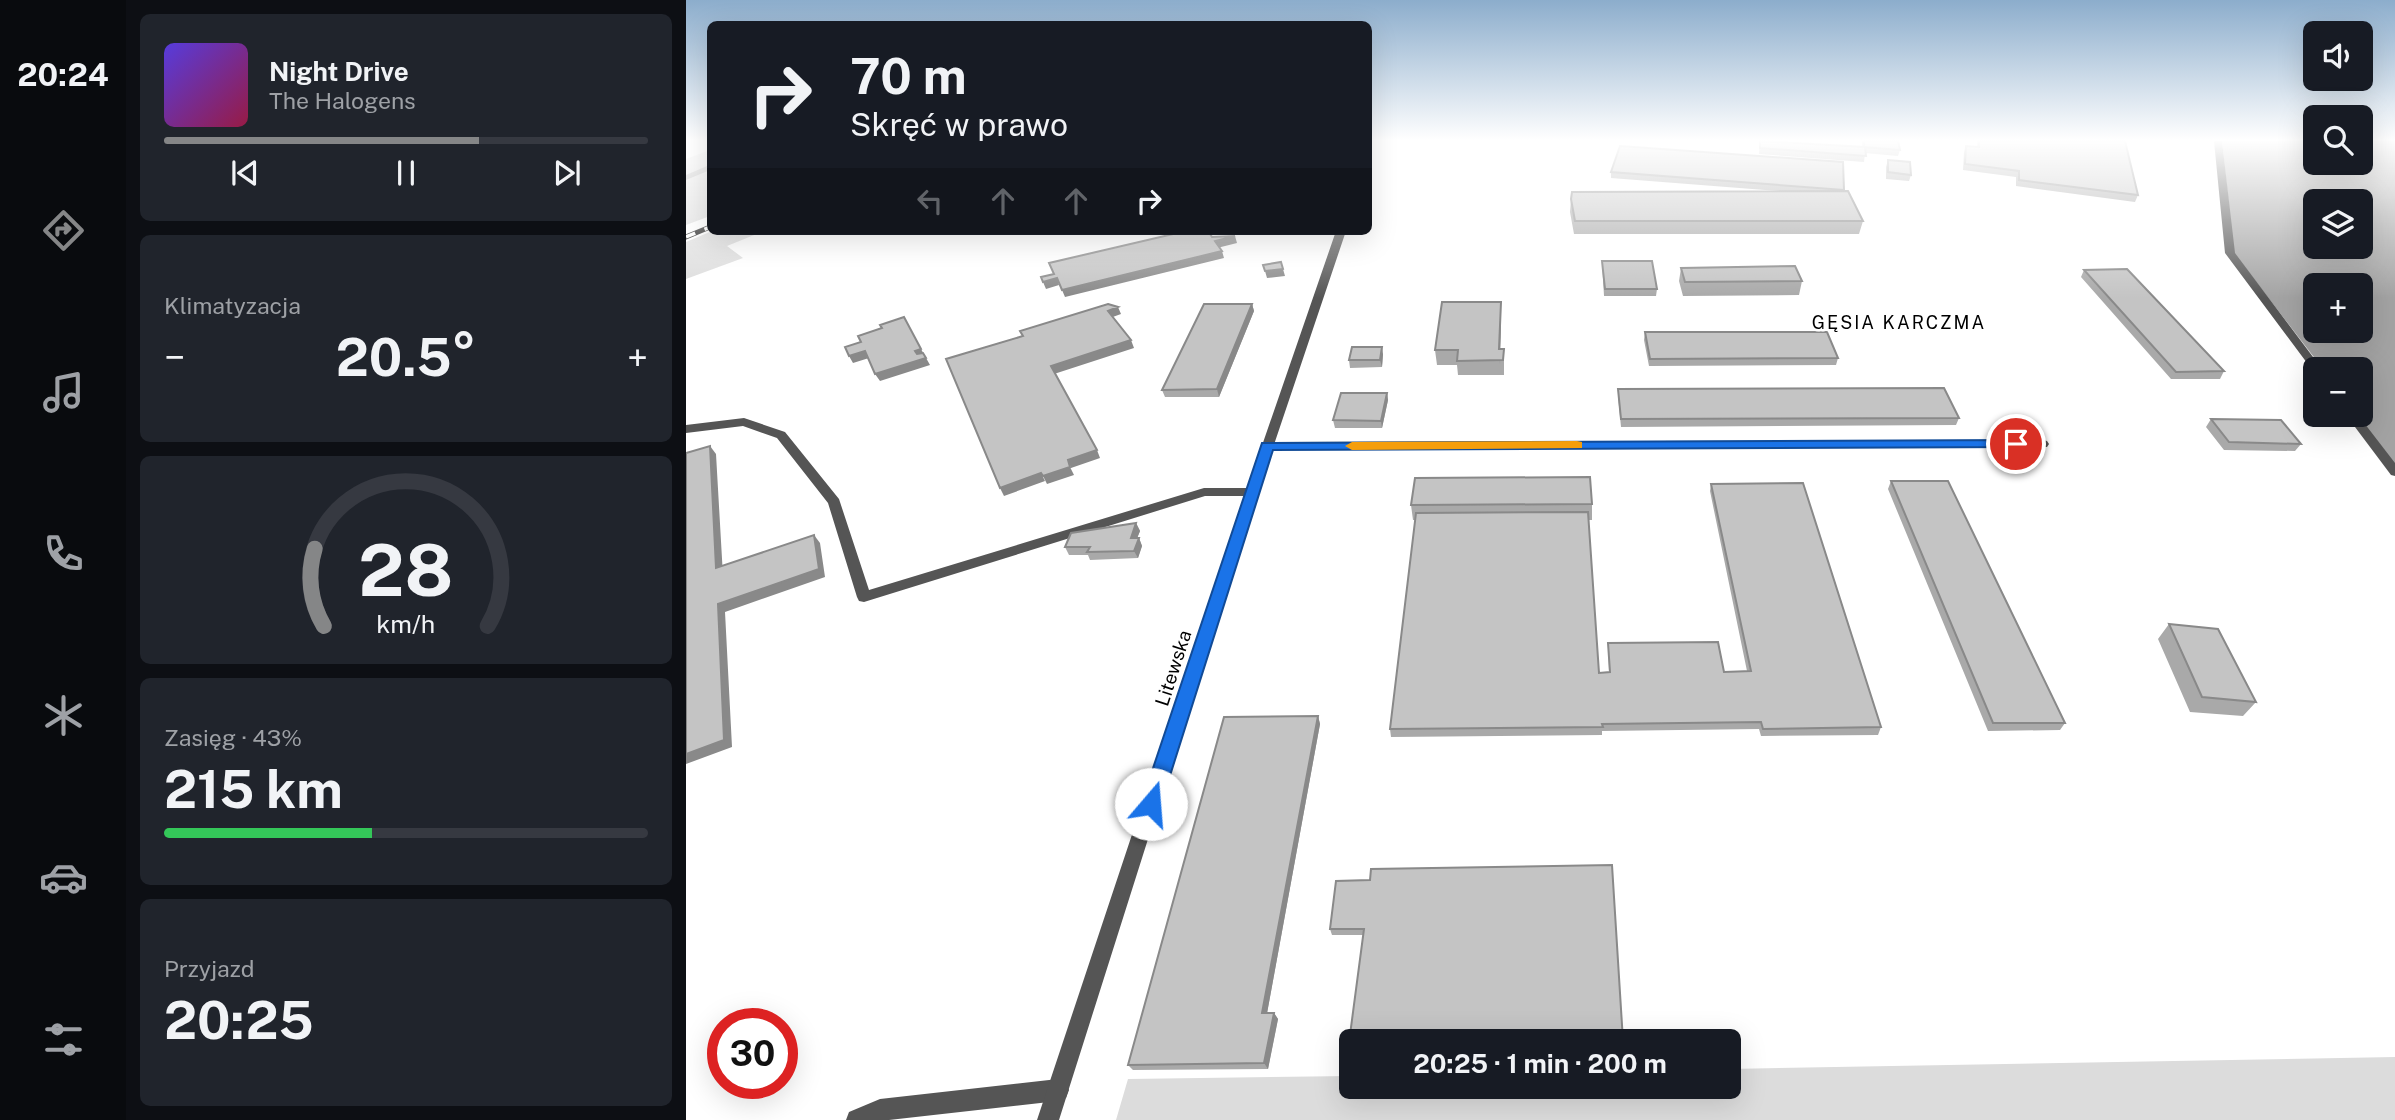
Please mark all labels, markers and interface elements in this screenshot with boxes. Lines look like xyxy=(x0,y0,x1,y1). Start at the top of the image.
map controls xyxy=(2303,21,2373,427)
button: sound xyxy=(2303,21,2373,91)
text: 70 m xyxy=(850,47,967,105)
icon: right xyxy=(735,49,826,140)
text: 20:24 xyxy=(17,56,109,93)
text: Night Drive xyxy=(269,56,409,87)
text: The Halogens xyxy=(269,87,416,114)
button: search xyxy=(2303,105,2373,175)
text: Skręć w prawo xyxy=(850,106,1068,143)
icon: previous xyxy=(226,154,264,192)
icon: pause xyxy=(387,154,425,192)
icon: next xyxy=(548,154,586,192)
icon: left xyxy=(911,182,949,220)
icon: ahead xyxy=(984,182,1022,220)
icon: ahead xyxy=(1057,182,1095,220)
icon: right xyxy=(1130,182,1168,220)
button: layers xyxy=(2303,189,2373,259)
icon: directions xyxy=(39,206,88,255)
button: + xyxy=(2303,273,2373,343)
text: Klimatyzacja xyxy=(164,292,301,319)
district label: GĘSIA KARCZMA xyxy=(1812,312,1986,333)
text: 20.5° xyxy=(336,327,476,388)
text: − xyxy=(164,335,185,380)
text: + xyxy=(627,335,648,380)
button: − xyxy=(2303,357,2373,427)
icon: music xyxy=(39,368,88,417)
pin xyxy=(1986,414,2046,474)
icon: arrive xyxy=(1997,425,2035,463)
text: 28 xyxy=(358,527,454,612)
icon: phone xyxy=(39,529,88,578)
text: km/h xyxy=(377,609,435,639)
street label: Litewska xyxy=(1150,627,1196,709)
icon: climate xyxy=(39,691,88,740)
text: Zasięg · 43% xyxy=(164,724,302,751)
text: 215 km xyxy=(164,759,343,820)
position arrow xyxy=(1114,767,1188,841)
icon: car xyxy=(39,853,88,902)
text: Przyjazd xyxy=(164,955,254,982)
text: 20:25 xyxy=(164,990,314,1051)
speed limit sign: 30 xyxy=(707,1008,798,1099)
icon: filters xyxy=(39,1015,88,1064)
text: 20:25 · 1 min · 200 m xyxy=(1413,1048,1667,1079)

